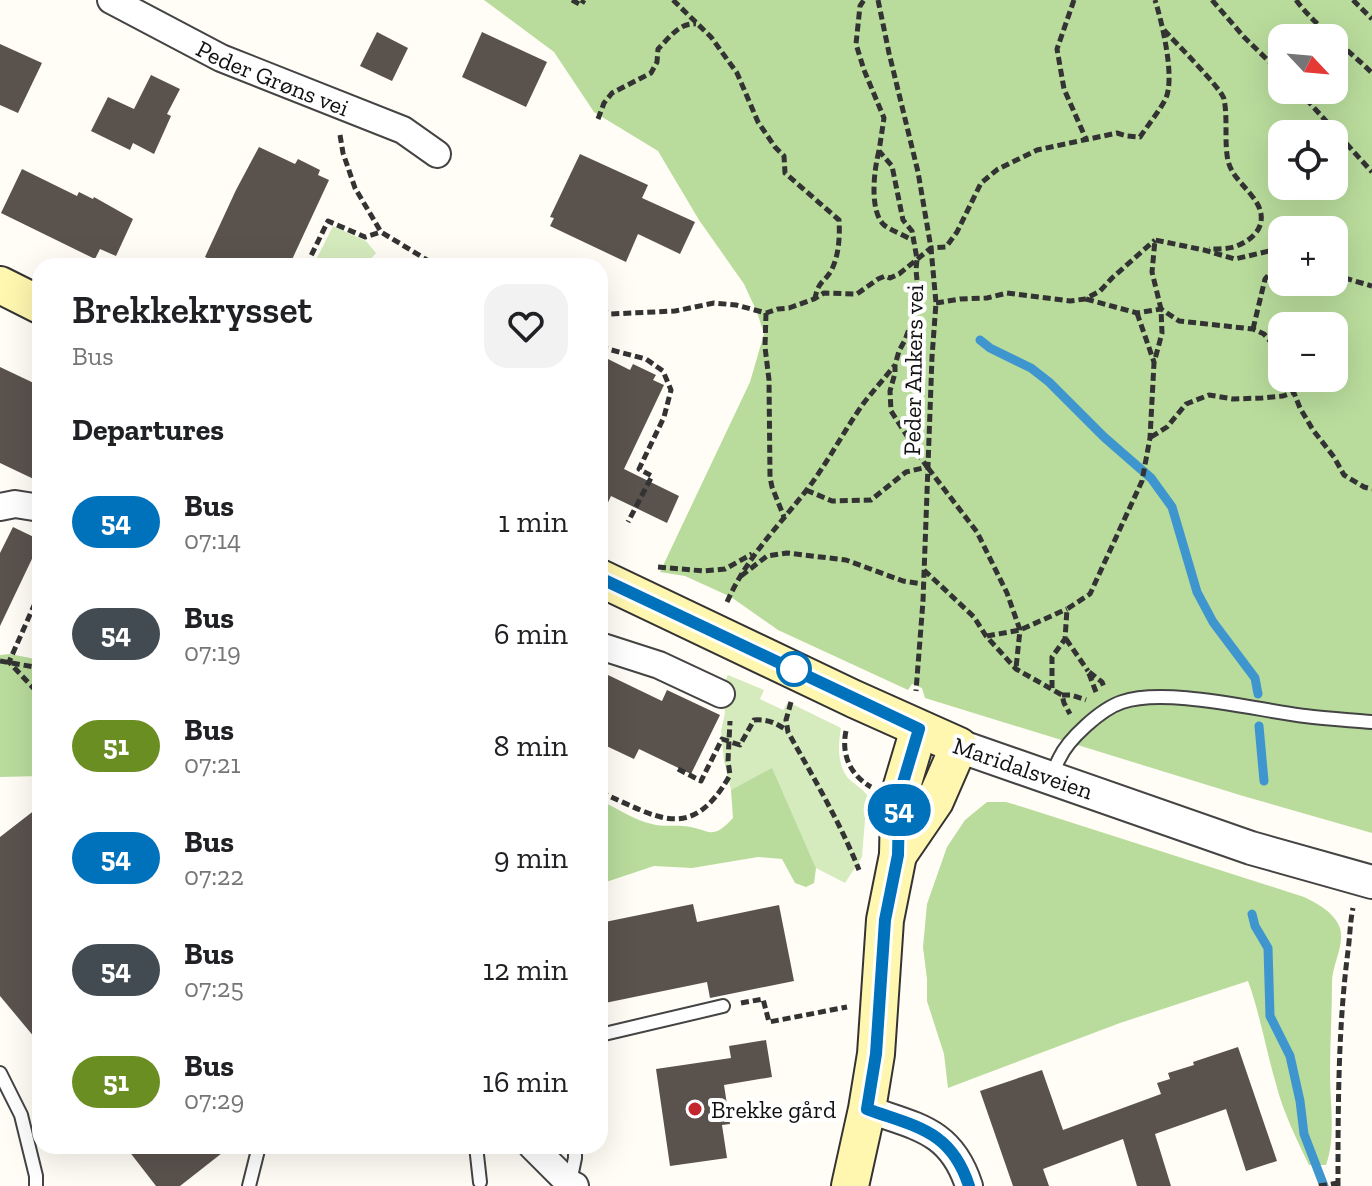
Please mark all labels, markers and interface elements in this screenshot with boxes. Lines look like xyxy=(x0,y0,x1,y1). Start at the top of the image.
north arrow xyxy=(1268,24,1348,104)
map controls xyxy=(1268,24,1348,392)
street label: Peder Grøns vei xyxy=(192,33,354,122)
button: locate xyxy=(1268,120,1348,200)
button: + xyxy=(1268,216,1348,296)
button: heart xyxy=(484,284,568,368)
street label: Peder Ankers vei xyxy=(897,284,929,456)
text: Brekkekrysset xyxy=(72,287,312,333)
button: − xyxy=(1268,312,1348,392)
text: Bus xyxy=(72,340,114,372)
text: Departures xyxy=(72,412,224,448)
text: Bus xyxy=(184,488,234,524)
text: 1 min xyxy=(498,504,568,540)
text: 54 xyxy=(101,505,131,538)
text: 07:14 xyxy=(184,524,241,556)
text: Bus xyxy=(184,600,234,636)
text: 6 min xyxy=(494,616,568,652)
text: 54 xyxy=(101,617,131,650)
text: 07:19 xyxy=(184,636,241,668)
unlabelled marker xyxy=(777,652,811,686)
text: Bus xyxy=(184,712,234,748)
text: 8 min xyxy=(494,728,568,764)
text: 51 xyxy=(103,729,129,762)
street label: Maridalsveien xyxy=(949,731,1097,806)
text: 07:21 xyxy=(184,748,240,780)
line badge: 54 xyxy=(863,784,935,836)
text: 54 xyxy=(884,793,914,826)
text: Bus xyxy=(184,824,234,860)
text: 9 min xyxy=(494,840,568,876)
text: 54 xyxy=(101,841,131,874)
text: 07:22 xyxy=(184,860,244,892)
text: Bus xyxy=(184,936,234,972)
text: 12 min xyxy=(483,952,568,988)
text: 54 xyxy=(101,953,131,986)
text: 07:25 xyxy=(184,972,244,1004)
text: Bus xyxy=(184,1048,234,1084)
text: 16 min xyxy=(482,1064,568,1100)
text: 51 xyxy=(103,1065,129,1098)
text: 07:29 xyxy=(184,1084,244,1116)
place label: Brekke gård xyxy=(711,1095,836,1124)
marker: Brekke gård xyxy=(686,1100,704,1118)

